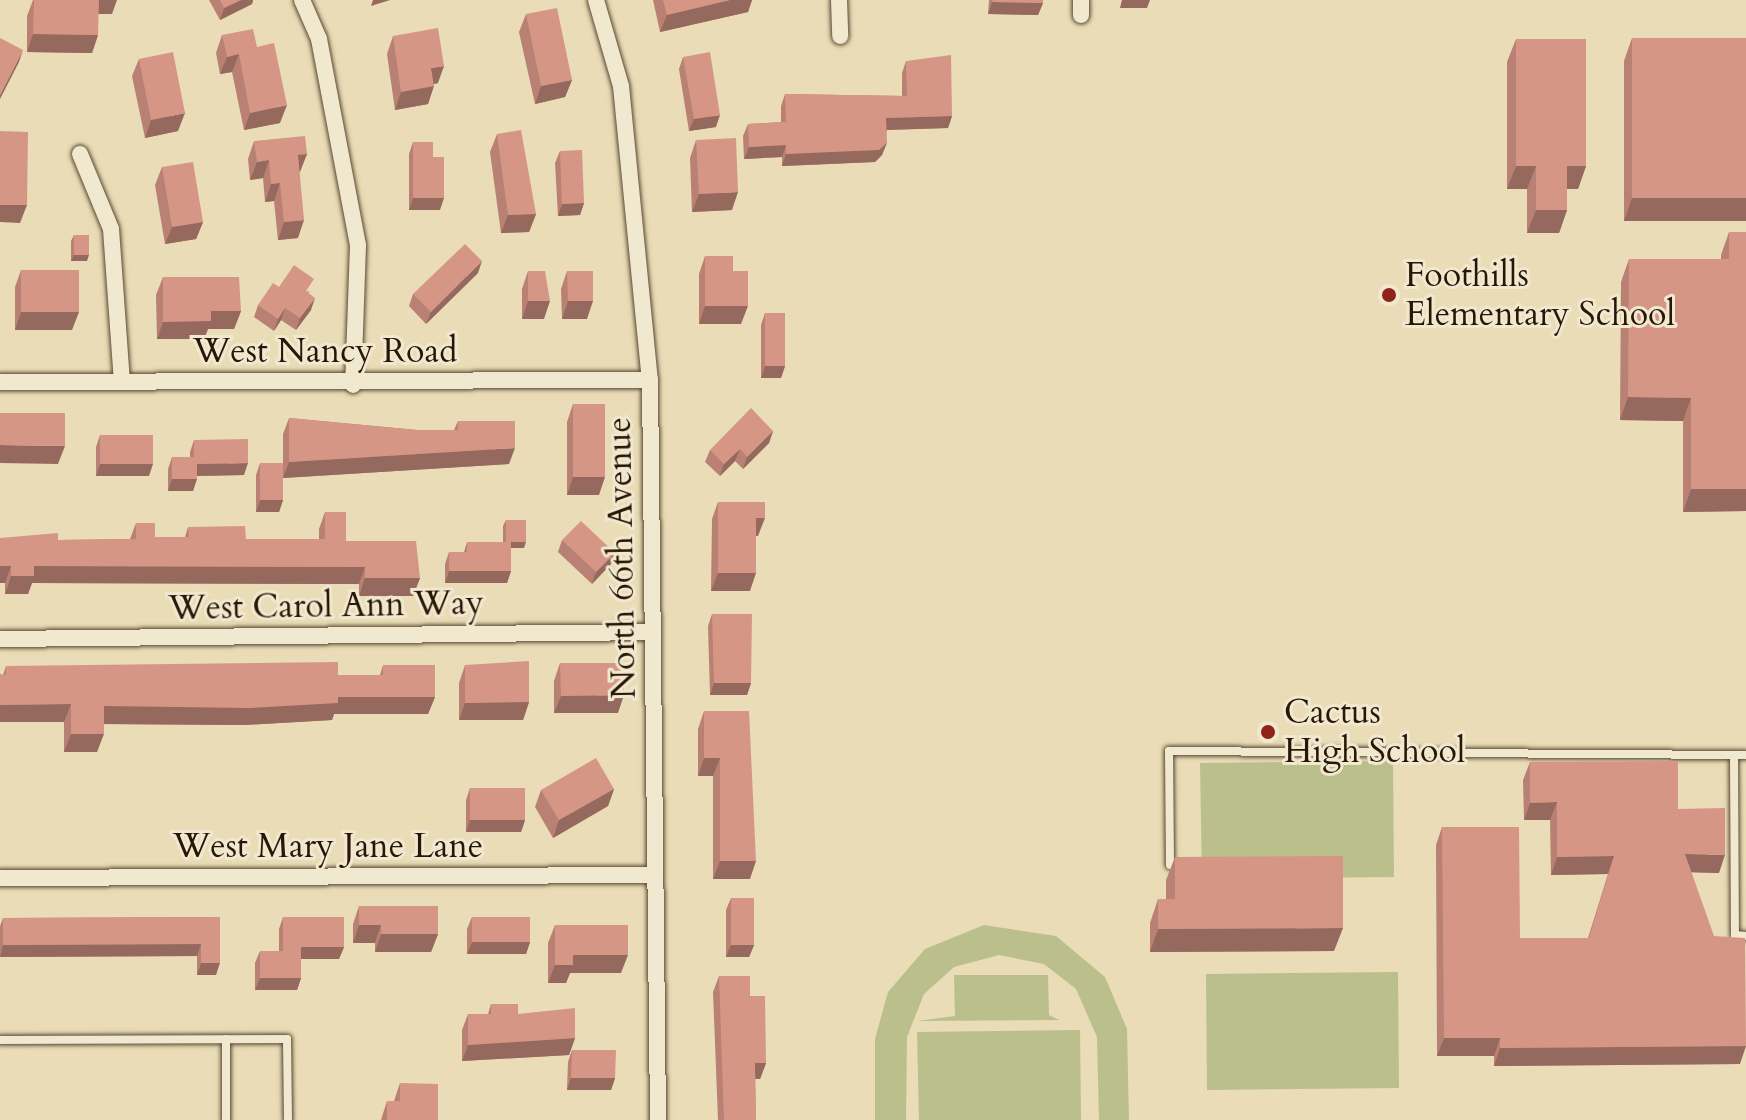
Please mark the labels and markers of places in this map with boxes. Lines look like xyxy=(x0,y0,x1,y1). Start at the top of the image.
place label: Foothills Elementary School xyxy=(1405,255,1675,334)
marker: Foothills Elementary School xyxy=(1380,286,1398,304)
place label: Cactus High School xyxy=(1284,692,1465,772)
marker: Cactus High School xyxy=(1259,723,1277,741)

